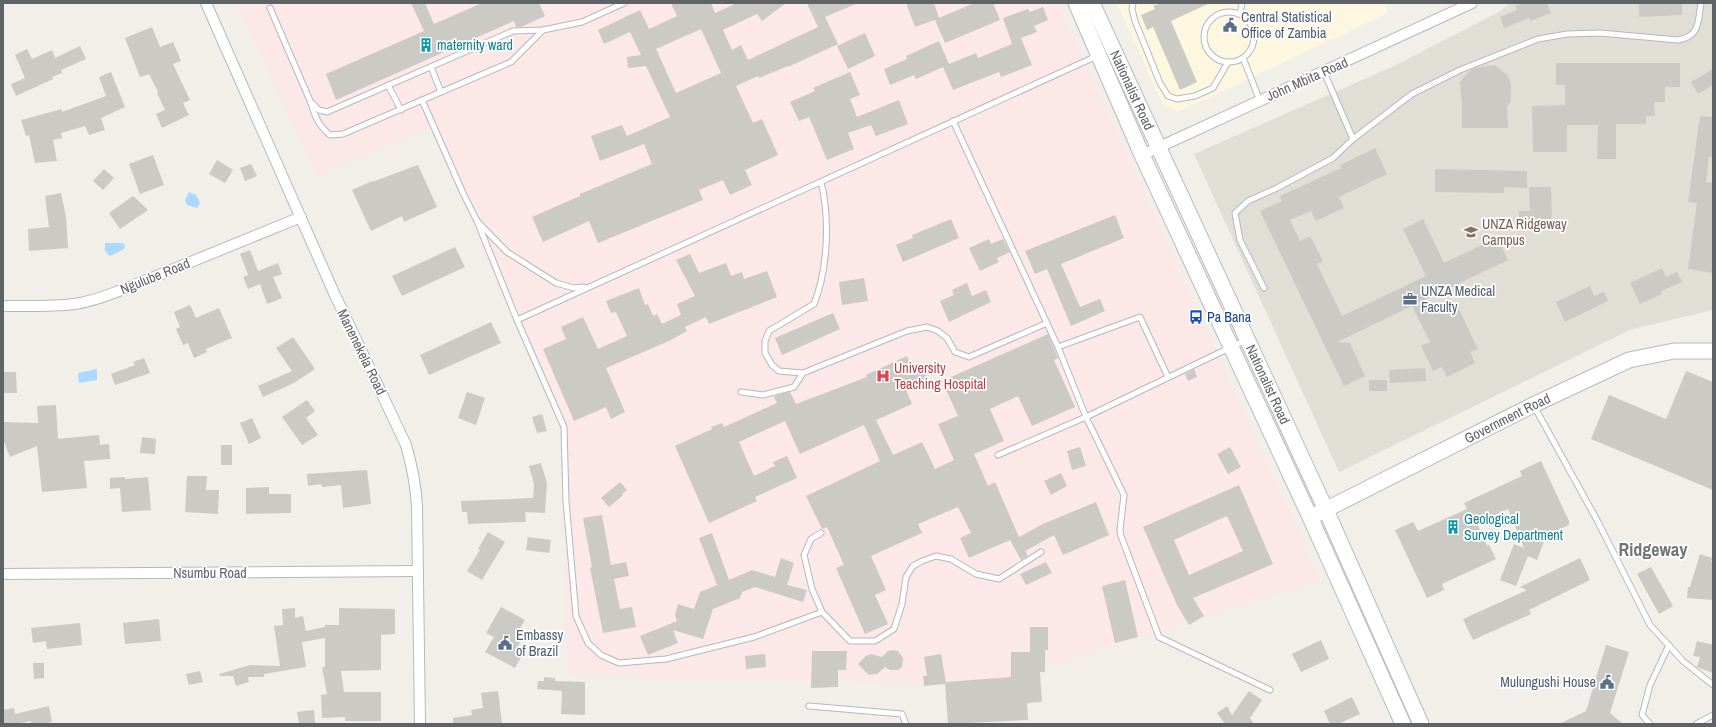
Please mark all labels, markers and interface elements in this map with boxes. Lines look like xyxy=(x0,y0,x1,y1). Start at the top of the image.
place label: Central Statistical Office of Zambia xyxy=(1241,8,1332,42)
public building icon: Central Statistical Office of Zambia xyxy=(1222,17,1238,33)
place label: maternity ward xyxy=(437,36,513,54)
building icon: maternity ward xyxy=(418,37,434,53)
street label: Nationalist Road xyxy=(1106,48,1158,133)
street label: John Mbita Road xyxy=(1263,53,1351,105)
place label: UNZA Ridgeway Campus xyxy=(1482,215,1567,249)
school or university icon: UNZA Ridgeway Campus xyxy=(1463,224,1479,240)
street label: Ngulube Road xyxy=(118,254,192,298)
place label: UNZA Medical Faculty xyxy=(1421,282,1495,316)
office icon: UNZA Medical Faculty xyxy=(1402,291,1418,307)
street label: Manenekela Road xyxy=(333,306,391,398)
place label: Pa Bana xyxy=(1207,308,1252,326)
bus stop icon: Pa Bana xyxy=(1188,309,1204,325)
street label: Nationalist Road xyxy=(1242,342,1294,427)
place label: University Teaching Hospital xyxy=(894,359,986,393)
hospital icon: University Teaching Hospital xyxy=(875,368,891,384)
street label: Government Road xyxy=(1461,389,1553,447)
place label: Geological Survey Department xyxy=(1464,510,1563,544)
building icon: Geological Survey Department xyxy=(1445,519,1461,535)
district label: Ridgeway xyxy=(1619,537,1688,562)
street label: Nsumbu Road xyxy=(173,564,247,582)
place label: Embassy of Brazil xyxy=(516,626,563,660)
public building icon: Embassy of Brazil xyxy=(497,635,513,651)
place label: Mulungushi House xyxy=(1500,673,1596,691)
public building icon: Mulungushi House xyxy=(1599,674,1615,690)

